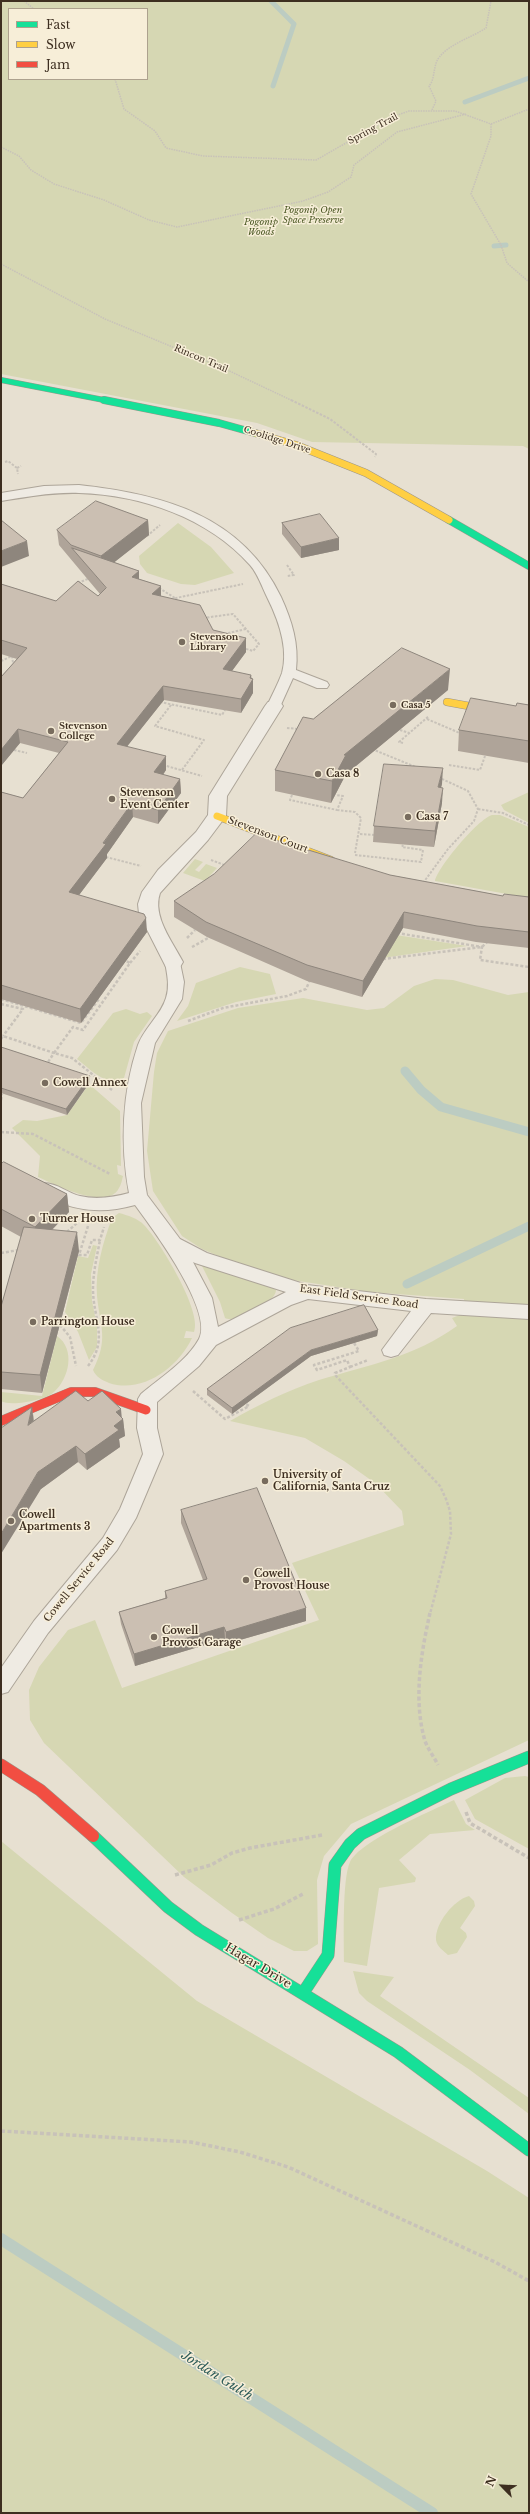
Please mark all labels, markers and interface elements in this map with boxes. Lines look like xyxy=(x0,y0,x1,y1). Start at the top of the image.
legend xyxy=(8,8,148,80)
text: Fast xyxy=(46,17,70,32)
text: Slow xyxy=(46,37,75,52)
text: Jam xyxy=(46,57,70,72)
street label: Spring Trail xyxy=(346,111,400,147)
park label: Pogonip Open Space Preserve xyxy=(282,205,344,226)
park label: Pogonip Woods xyxy=(244,217,278,238)
street label: Rincon Trail xyxy=(172,343,230,375)
street label: Coolidge Drive xyxy=(242,424,312,456)
place label: Stevenson Library xyxy=(190,632,238,653)
marker: Stevenson Library xyxy=(177,637,187,647)
marker: Casa 5 xyxy=(388,700,398,710)
place label: Casa 5 xyxy=(401,700,431,710)
place label: Stevenson College xyxy=(59,721,107,742)
marker: Stevenson College xyxy=(46,726,56,736)
place label: Casa 8 xyxy=(326,768,359,780)
marker: Casa 8 xyxy=(313,769,323,779)
place label: Stevenson Event Center xyxy=(120,787,189,810)
marker: Stevenson Event Center xyxy=(107,794,117,804)
place label: Casa 7 xyxy=(416,811,448,823)
marker: Casa 7 xyxy=(403,812,413,822)
street label: Stevenson Court xyxy=(226,814,310,856)
place label: Cowell Annex xyxy=(53,1077,127,1089)
marker: Cowell Annex xyxy=(40,1078,50,1088)
place label: Turner House xyxy=(40,1213,114,1225)
marker: Turner House xyxy=(27,1214,37,1224)
street label: East Field Service Road xyxy=(299,1283,419,1311)
place label: Parrington House xyxy=(41,1316,135,1328)
marker: Parrington House xyxy=(28,1317,38,1327)
place label: University of California, Santa Cruz xyxy=(273,1469,390,1492)
marker: University of California, Santa Cruz xyxy=(260,1476,270,1486)
place label: Cowell Apartments 3 xyxy=(19,1509,90,1532)
marker: Cowell Apartments 3 xyxy=(6,1516,16,1526)
street label: Cowell Service Road xyxy=(41,1535,117,1625)
place label: Cowell Provost House xyxy=(254,1568,330,1592)
marker: Cowell Provost House xyxy=(241,1575,251,1585)
place label: Cowell Provost Garage xyxy=(162,1625,241,1648)
marker: Cowell Provost Garage xyxy=(149,1632,159,1642)
street label: Hagar Drive xyxy=(222,1941,294,1991)
water label: Jordan Gulch xyxy=(178,2348,256,2404)
north arrow xyxy=(482,2466,522,2506)
text: N xyxy=(483,2474,500,2489)

